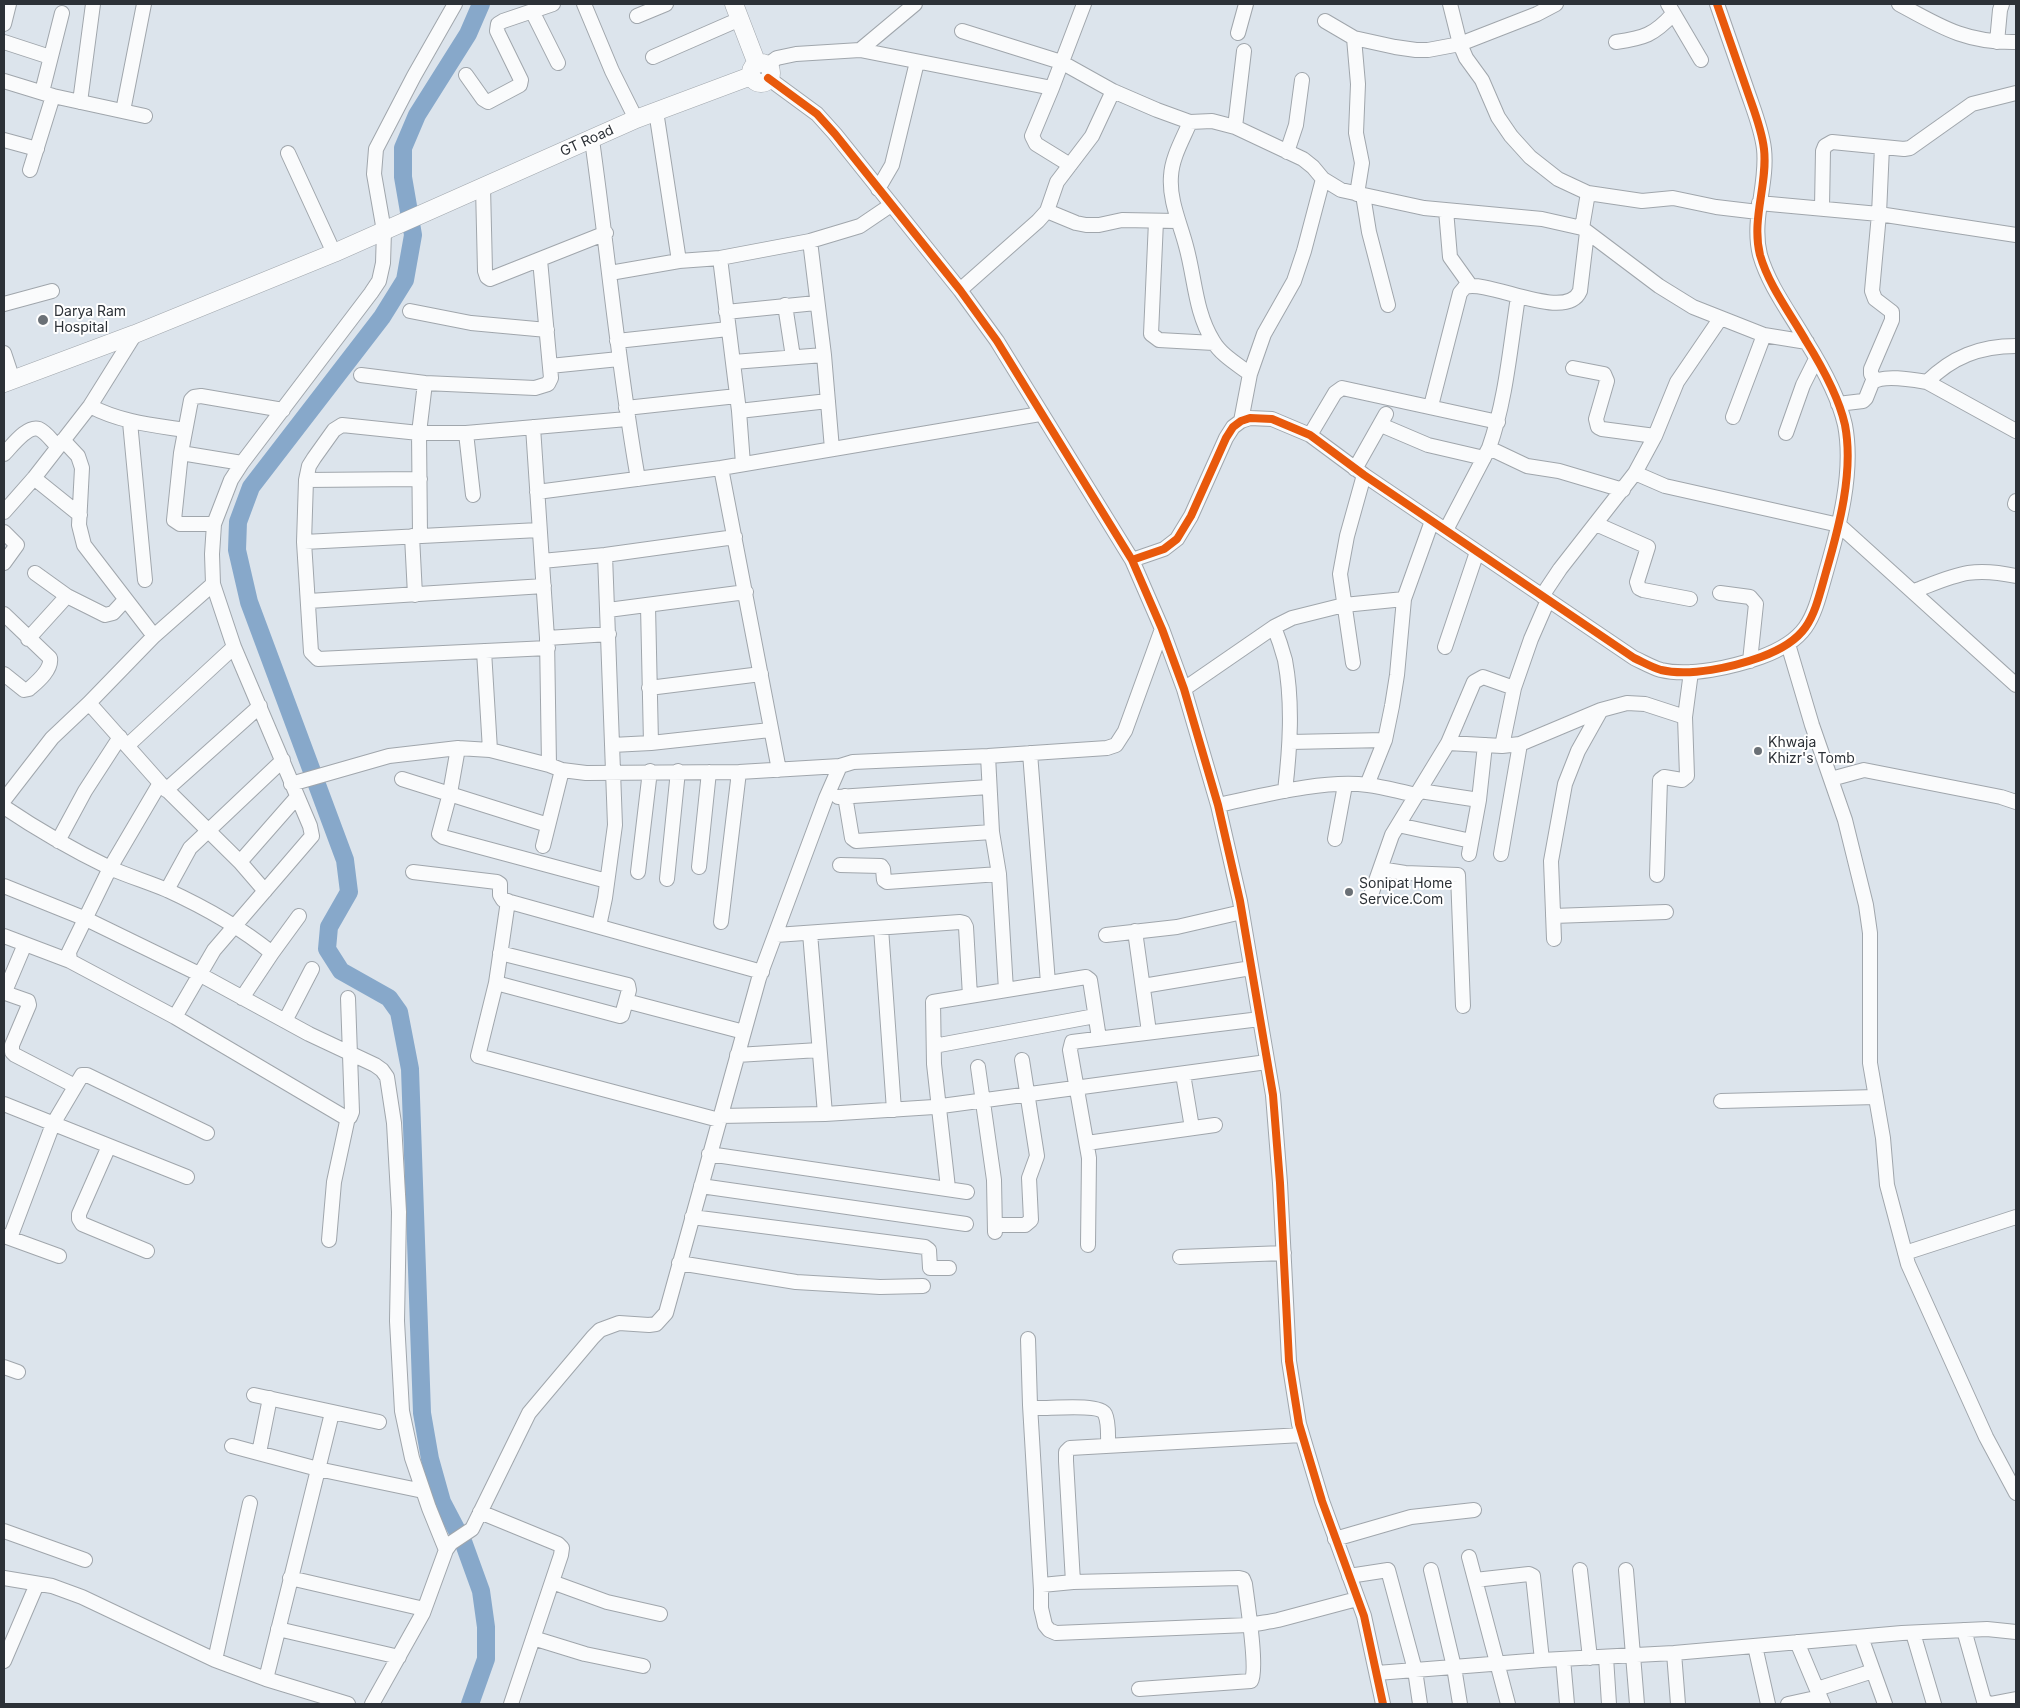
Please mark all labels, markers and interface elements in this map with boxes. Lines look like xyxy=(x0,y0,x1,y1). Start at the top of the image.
street label: GT Road xyxy=(558,122,616,160)
place label: Darya Ram Hospital xyxy=(54,304,126,336)
marker: Darya Ram Hospital xyxy=(36,313,50,327)
place label: Khwaja Khizr's Tomb xyxy=(1768,735,1855,768)
marker: Khwaja Khizr's Tomb xyxy=(1752,745,1764,757)
place label: Sonipat Home Service.Com xyxy=(1359,876,1452,909)
marker: Sonipat Home Service.Com xyxy=(1343,886,1355,898)

